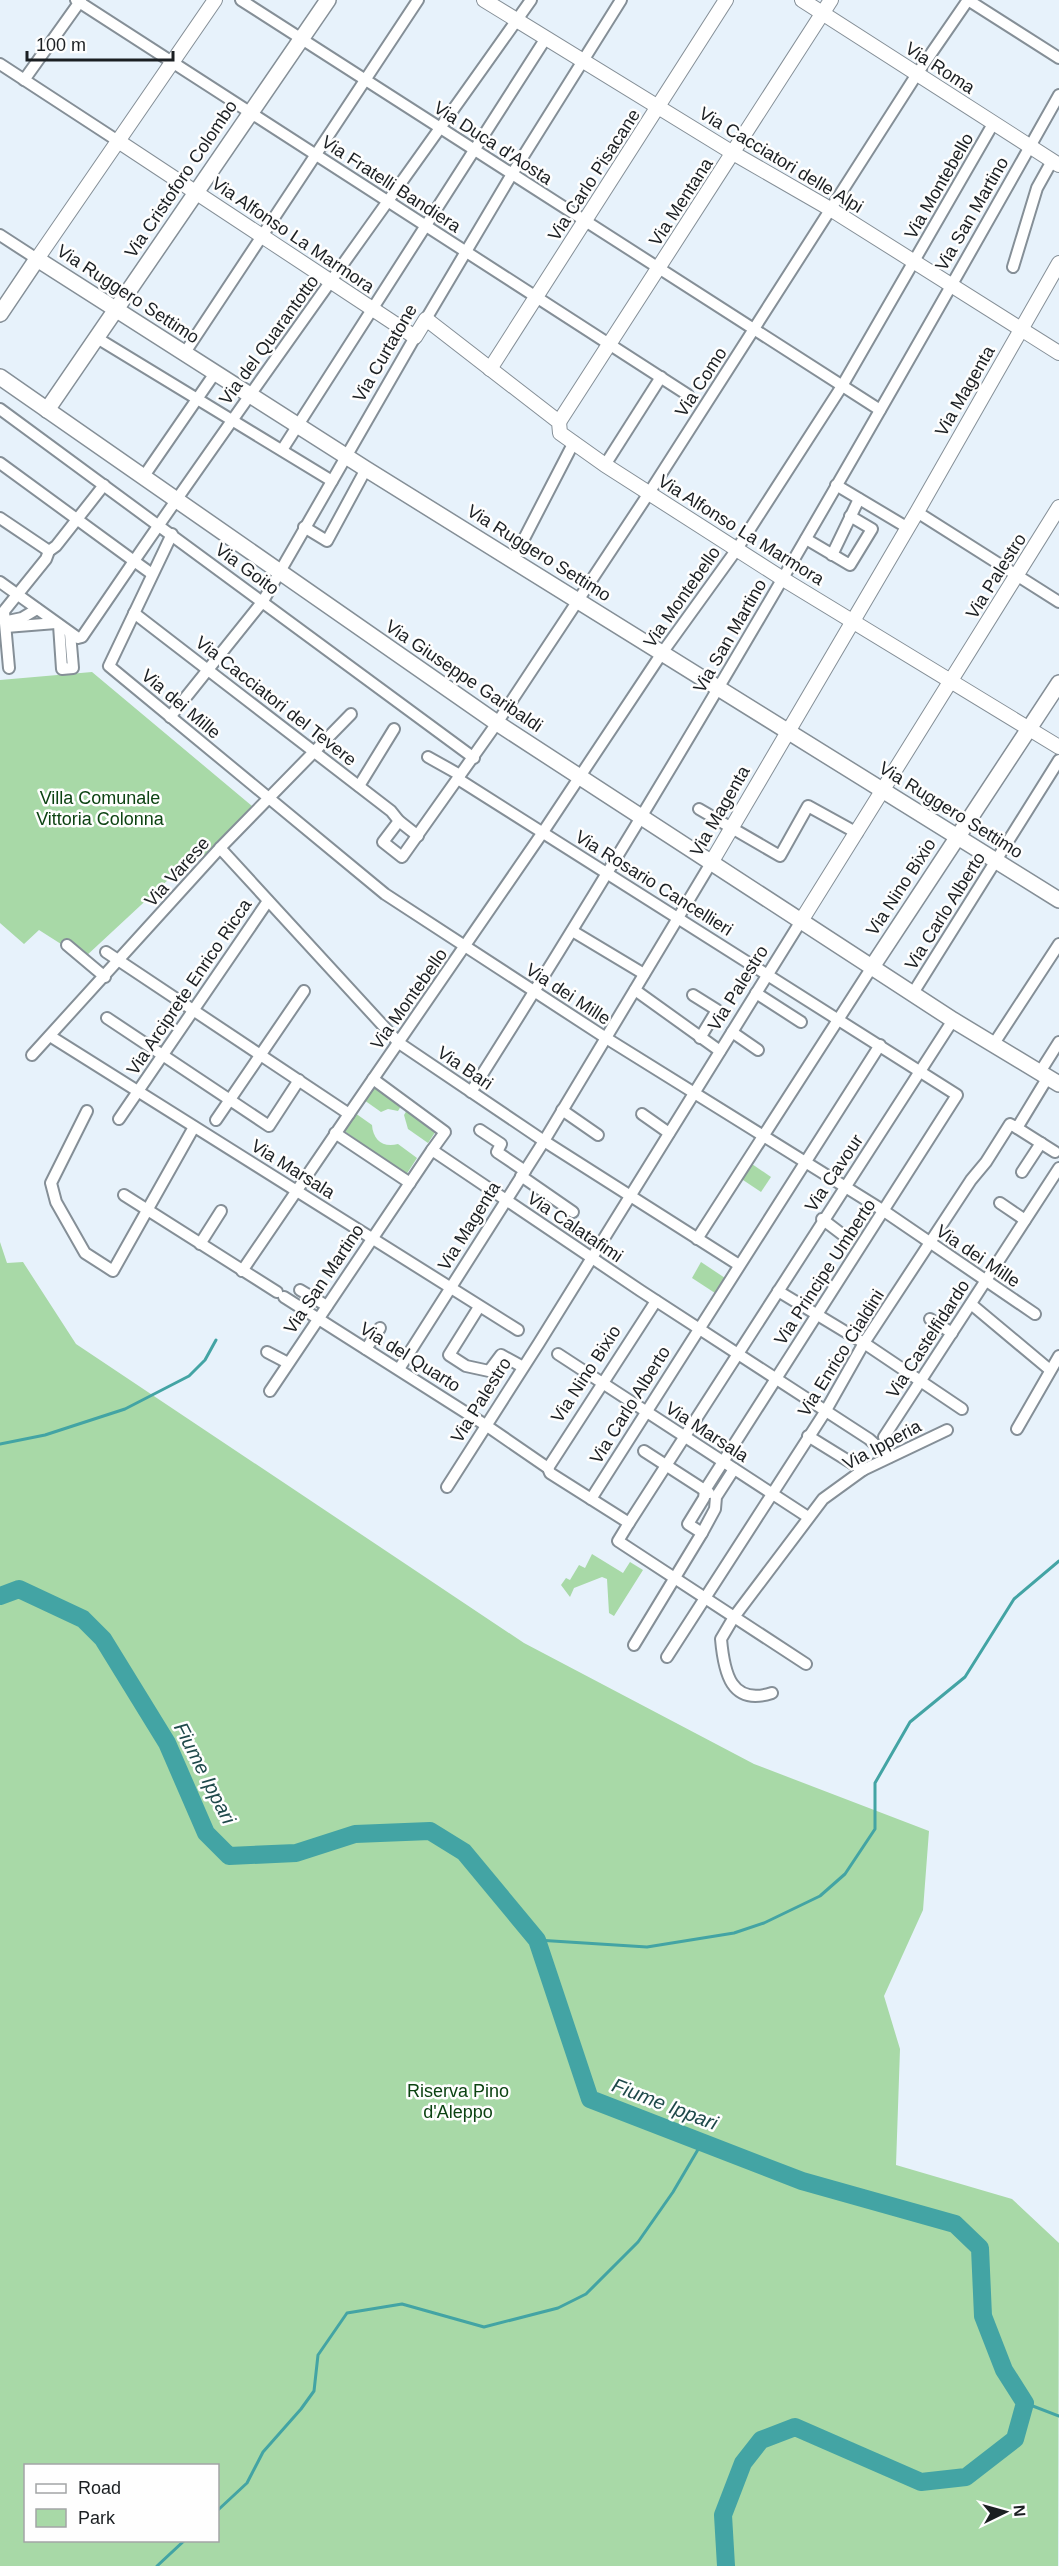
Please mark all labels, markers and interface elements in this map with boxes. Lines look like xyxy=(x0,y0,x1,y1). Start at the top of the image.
scale bar xyxy=(27,24,172,62)
text: 100 m xyxy=(36,35,86,55)
street label: Via Roma xyxy=(902,38,979,98)
street label: Via Cristoforo Colombo xyxy=(121,96,241,262)
street label: Via Duca d'Aosta xyxy=(430,97,557,189)
street label: Via Cacciatori delle Alpi xyxy=(695,103,867,217)
street label: Via Carlo Pisacane xyxy=(544,105,644,245)
street label: Via Montebello xyxy=(901,130,977,242)
street label: Via Fratelli Bandiera xyxy=(318,132,465,237)
street label: Via Mentana xyxy=(645,153,717,250)
street label: Via San Martino xyxy=(931,154,1013,274)
street label: Via Alfonso La Marmora xyxy=(208,173,379,297)
street label: Via Ruggero Settimo xyxy=(53,240,203,348)
street label: Via del Quarantotto xyxy=(215,272,323,408)
street label: Via Curtatone xyxy=(349,300,421,406)
street label: Via Magenta xyxy=(931,342,999,440)
street label: Via Como xyxy=(671,344,731,420)
street label: Via Alfonso La Marmora xyxy=(654,471,828,590)
street label: Via Ruggero Settimo xyxy=(463,501,615,605)
street label: Via Palestro xyxy=(962,530,1030,622)
street label: Via Goito xyxy=(211,539,283,599)
street label: Via Montebello xyxy=(640,543,724,651)
street label: Via San Martino xyxy=(689,576,771,696)
street label: Via Giuseppe Garibaldi xyxy=(382,616,546,736)
street label: Via Cacciatori del Tevere xyxy=(192,632,360,770)
street label: Via dei Mille xyxy=(138,665,224,743)
street label: Via Ruggero Settimo xyxy=(875,758,1027,862)
street label: Via Magenta xyxy=(686,762,754,860)
park label: Villa Comunale Vittoria Colonna xyxy=(36,788,165,829)
street label: Via Rosario Cancellieri xyxy=(572,826,736,940)
street label: Via Varese xyxy=(141,833,213,911)
street label: Via Nino Bixio xyxy=(862,835,940,939)
street label: Via Carlo Alberto xyxy=(901,849,989,973)
street label: Via Arciprete Enrico Ricca xyxy=(123,894,256,1079)
street label: Via Palestro xyxy=(704,942,772,1034)
street label: Via Montebello xyxy=(367,945,451,1053)
street label: Via dei Mille xyxy=(522,959,614,1029)
street label: Via Bari xyxy=(433,1042,497,1094)
street label: Via Cavour xyxy=(801,1131,867,1215)
street label: Via Marsala xyxy=(248,1135,339,1203)
street label: Via Magenta xyxy=(434,1177,505,1274)
street label: Via Calatafimi xyxy=(524,1188,626,1266)
street label: Via Principe Umberto xyxy=(770,1195,880,1349)
street label: Via San Martino xyxy=(280,1220,368,1338)
street label: Via dei Mille xyxy=(932,1221,1024,1291)
street label: Via Castelfidardo xyxy=(882,1276,974,1402)
street label: Via Enrico Cialdini xyxy=(794,1286,888,1420)
street label: Via del Quarto xyxy=(356,1318,464,1396)
street label: Via Nino Bixio xyxy=(547,1322,625,1426)
street label: Via Carlo Alberto xyxy=(586,1343,674,1467)
street label: Via Palestro xyxy=(447,1354,515,1446)
street label: Via Marsala xyxy=(662,1398,753,1467)
street label: Via Ipperia xyxy=(839,1416,925,1474)
water label: Fiume Ippari xyxy=(170,1718,240,1828)
water label: Fiume Ippari xyxy=(609,2074,721,2134)
park label: Riserva Pino d'Aleppo xyxy=(407,2081,509,2122)
legend xyxy=(24,2464,219,2542)
text: Road xyxy=(78,2478,121,2498)
north arrow xyxy=(975,2482,1035,2542)
text: N xyxy=(1010,2504,1028,2517)
text: Park xyxy=(78,2508,116,2528)

